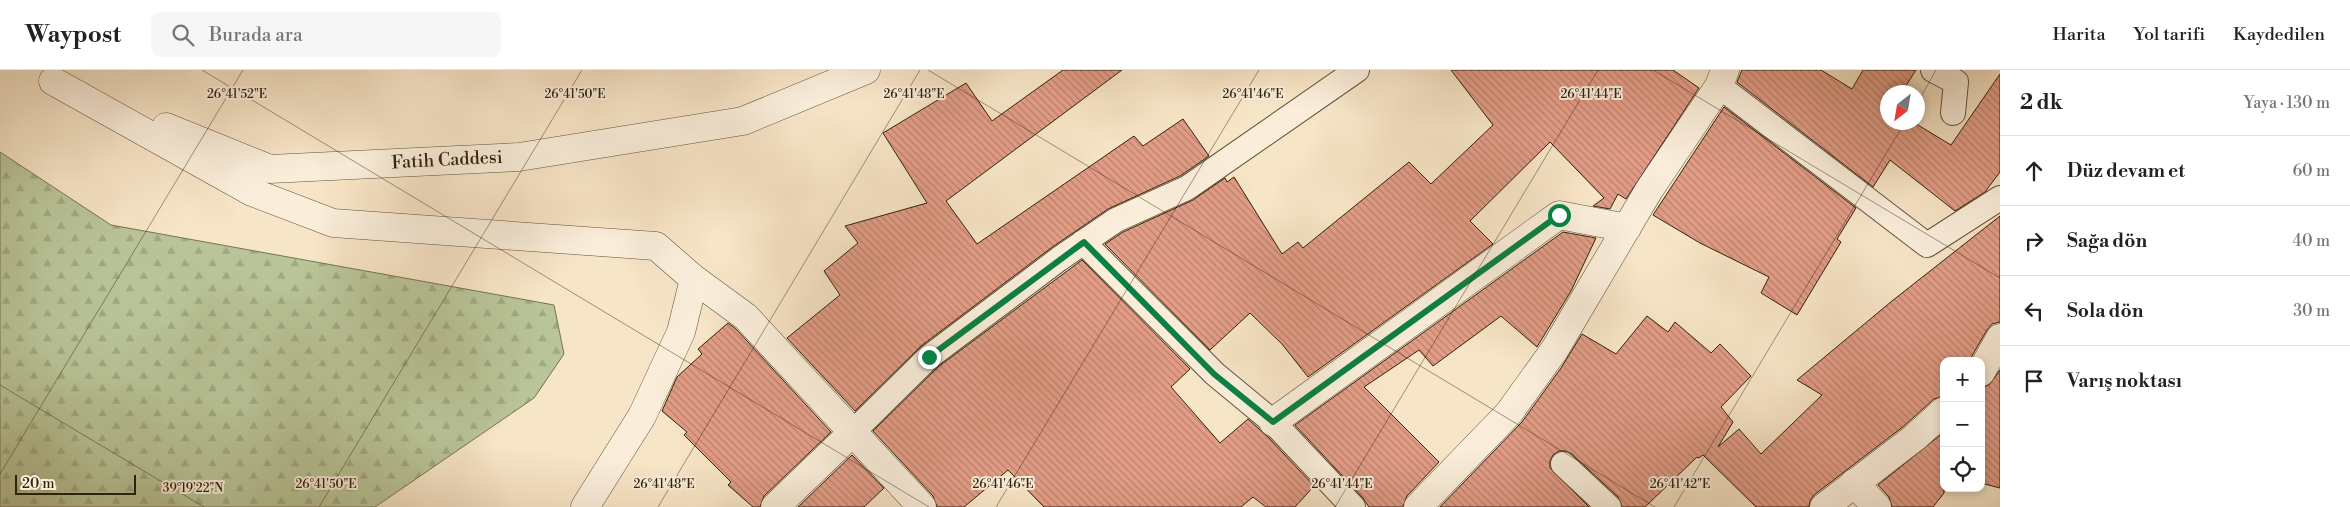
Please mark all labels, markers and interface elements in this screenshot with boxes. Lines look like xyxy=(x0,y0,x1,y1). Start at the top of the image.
search box xyxy=(151,12,501,57)
text: Waypost xyxy=(25,20,121,50)
icon: search xyxy=(169,21,197,49)
text: Burada ara xyxy=(209,23,303,47)
text: Harita xyxy=(2053,23,2106,46)
text: Yol tarifi xyxy=(2134,23,2205,46)
text: Kaydedilen xyxy=(2233,23,2325,46)
north arrow xyxy=(1880,85,1925,130)
text: 26°41'52"E xyxy=(207,87,267,102)
text: 26°41'50"E xyxy=(544,87,606,102)
text: 26°41'48"E xyxy=(884,87,945,102)
text: 26°41'46"E xyxy=(1223,87,1283,102)
text: 26°41'44"E xyxy=(1560,87,1622,102)
text: 2 dk xyxy=(2020,90,2063,116)
text: Yaya · 130 m xyxy=(2244,93,2330,113)
street label: Fatih Caddesi xyxy=(391,146,503,174)
icon: ahead xyxy=(2020,157,2048,185)
text: Düz devam et xyxy=(2067,159,2185,183)
text: 60 m xyxy=(2292,161,2330,181)
route start xyxy=(1548,204,1571,227)
icon: right xyxy=(2020,227,2048,255)
text: Sağa dön xyxy=(2067,229,2147,253)
text: 40 m xyxy=(2293,231,2330,251)
icon: left xyxy=(2020,297,2048,325)
text: Sola dön xyxy=(2067,299,2143,323)
text: 30 m xyxy=(2293,301,2330,321)
route end xyxy=(918,346,941,369)
map controls xyxy=(1940,357,1985,492)
button: + xyxy=(1940,357,1985,402)
icon: arrive xyxy=(2020,367,2048,395)
text: Varış noktası xyxy=(2067,369,2182,393)
button: − xyxy=(1940,402,1985,447)
button: locate xyxy=(1940,447,1985,492)
scale bar xyxy=(15,472,136,495)
text: 20 m xyxy=(22,475,54,493)
text: 26°41'50"E xyxy=(295,477,357,492)
text: 26°41'48"E xyxy=(634,477,695,492)
text: 26°41'46"E xyxy=(973,477,1033,492)
text: 26°41'44"E xyxy=(1311,477,1373,492)
text: 26°41'42"E xyxy=(1650,477,1710,492)
text: 39°19'22"N xyxy=(163,481,223,496)

